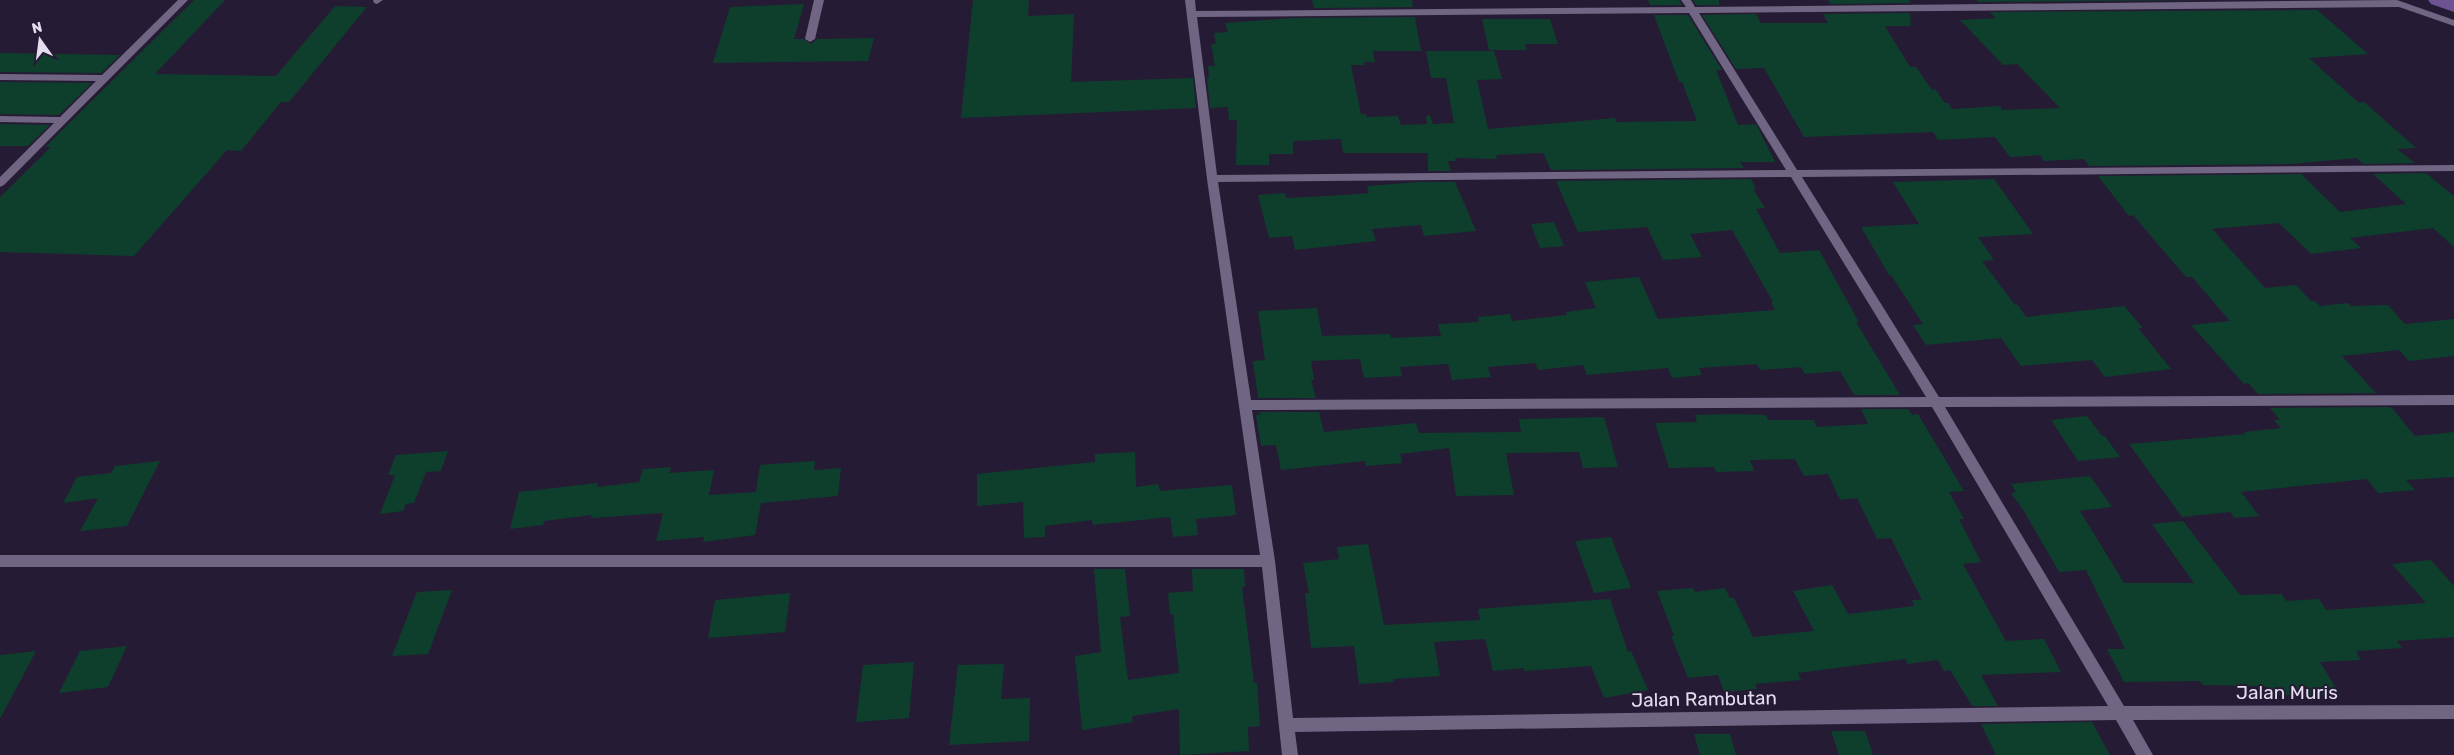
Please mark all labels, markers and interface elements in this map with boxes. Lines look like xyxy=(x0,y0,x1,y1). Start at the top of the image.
north arrow xyxy=(15,15,65,65)
text: N xyxy=(30,18,44,37)
street label: Jalan Muris xyxy=(2236,681,2338,704)
street label: Jalan Rambutan xyxy=(1631,686,1777,712)

